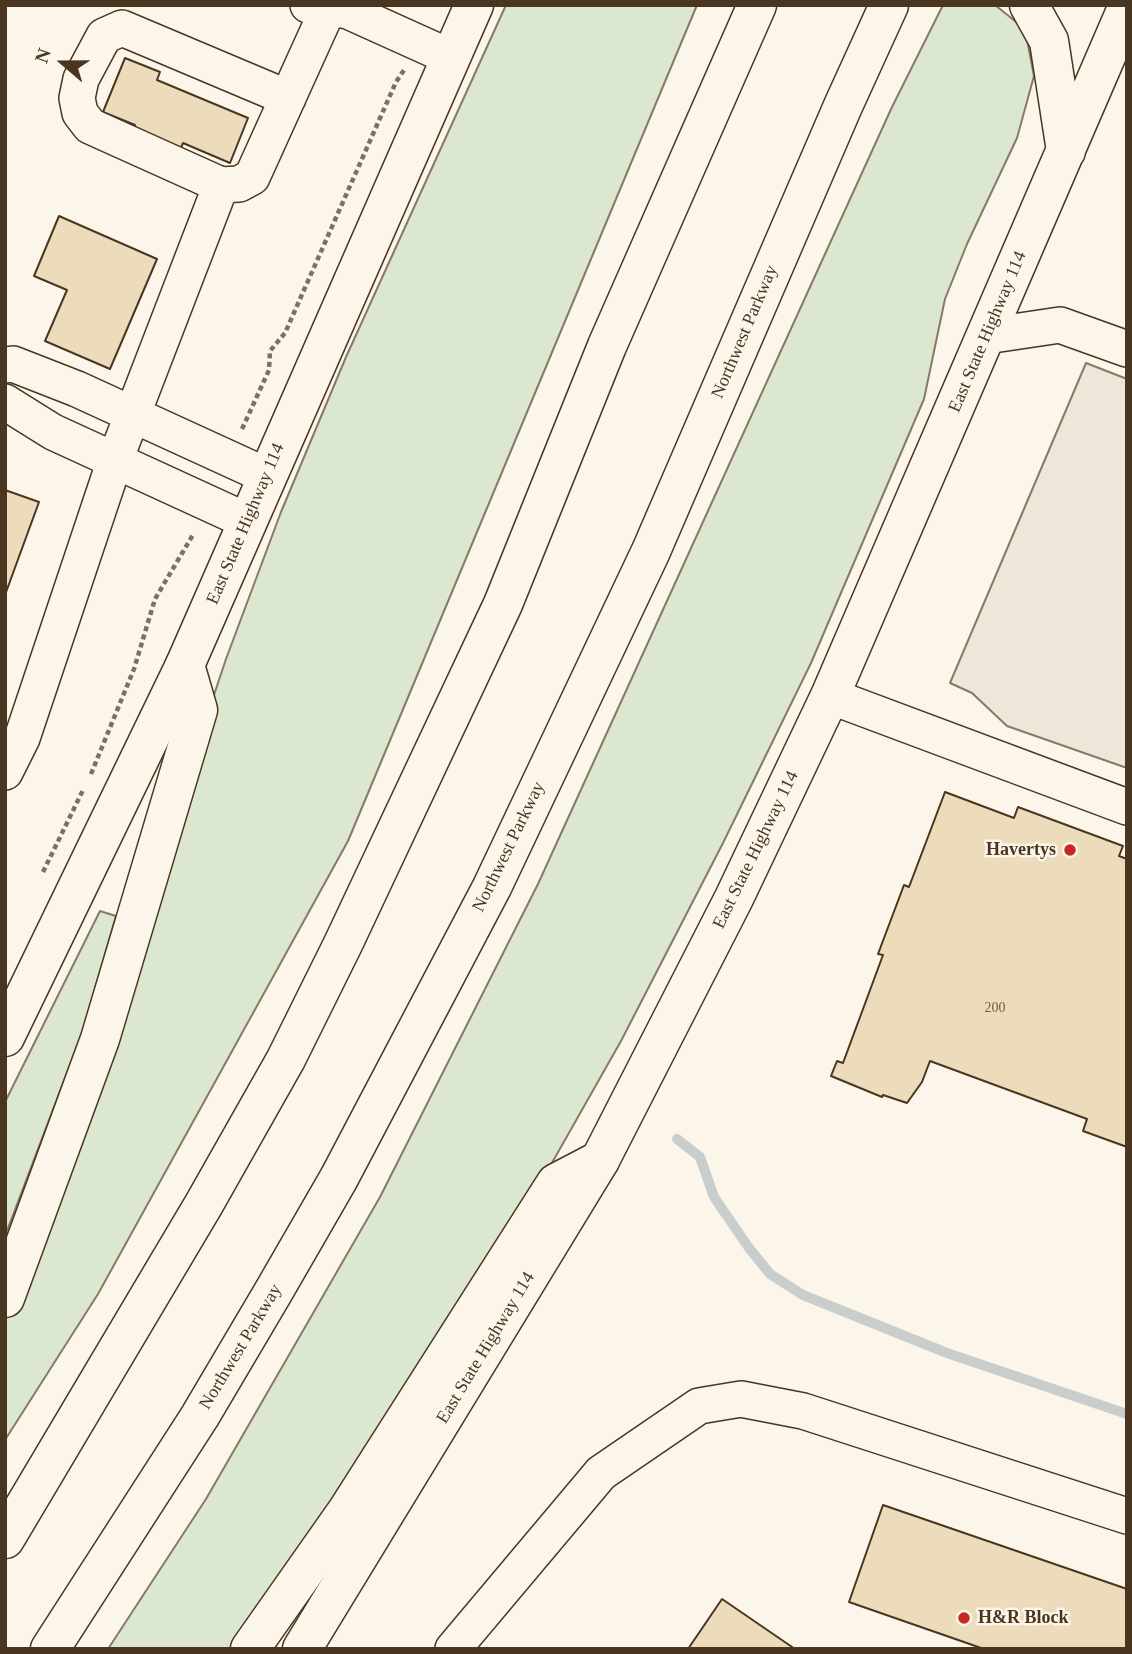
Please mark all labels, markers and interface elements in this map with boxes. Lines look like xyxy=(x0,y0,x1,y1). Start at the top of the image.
north arrow xyxy=(28,28,98,98)
text: N xyxy=(31,46,55,66)
street label: East State Highway 114 xyxy=(944,248,1032,416)
street label: Northwest Parkway xyxy=(707,262,783,402)
street label: East State Highway 114 xyxy=(202,440,290,608)
street label: East State Highway 114 xyxy=(708,768,804,932)
street label: Northwest Parkway xyxy=(468,778,550,916)
place label: Havertys xyxy=(986,839,1056,861)
marker: Havertys xyxy=(1062,842,1078,858)
house number: 200 xyxy=(984,1000,1006,1016)
street label: East State Highway 114 xyxy=(432,1268,540,1428)
street label: Northwest Parkway xyxy=(195,1280,287,1414)
place label: H&R Block xyxy=(978,1607,1069,1629)
marker: H&R Block xyxy=(956,1610,972,1626)

